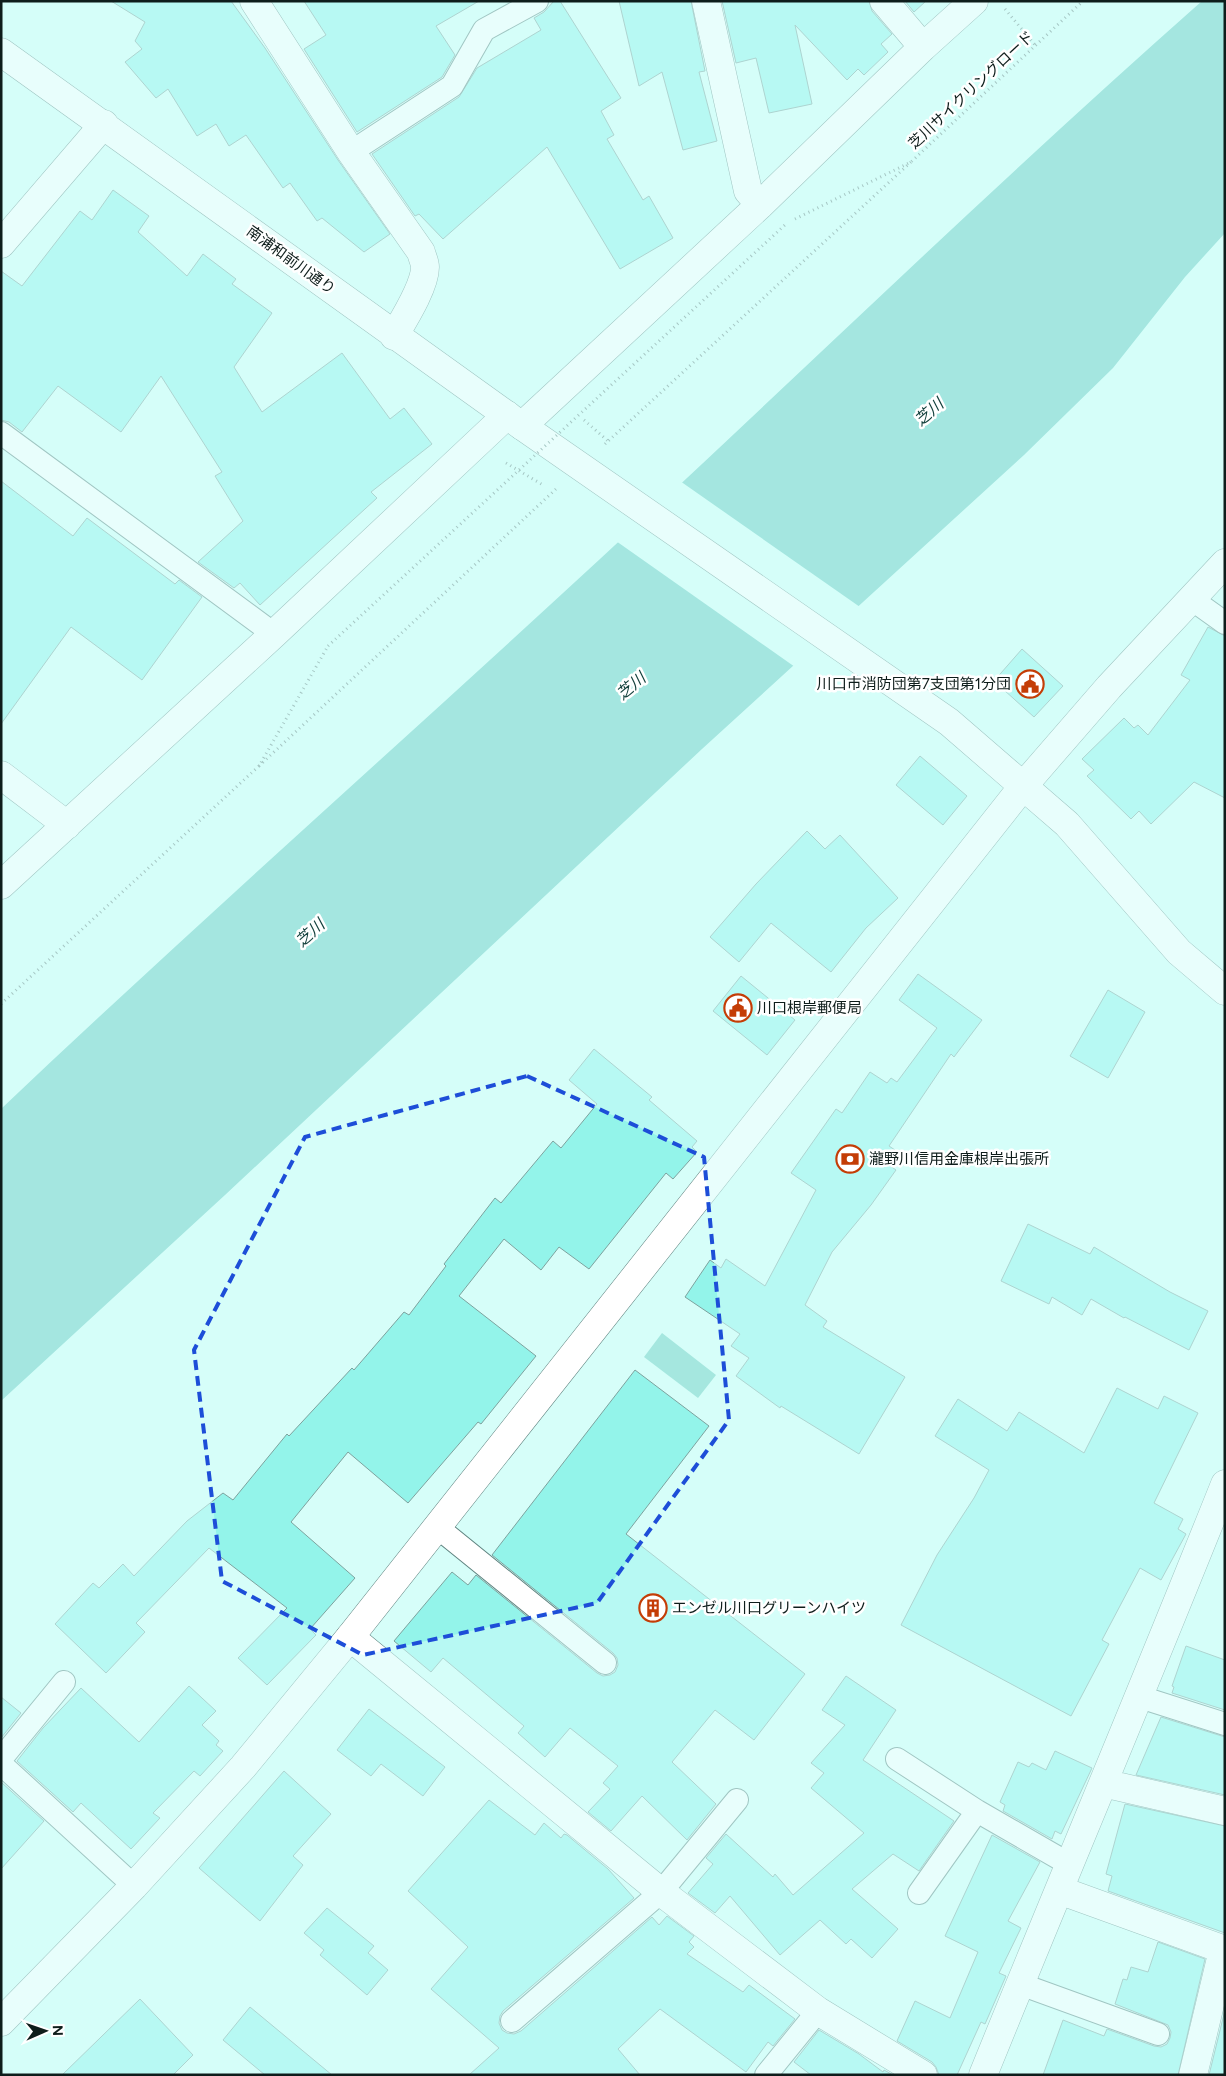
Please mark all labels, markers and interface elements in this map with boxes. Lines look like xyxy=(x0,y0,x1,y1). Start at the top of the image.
street label: 芝川サイクリングロード xyxy=(905,27,1037,153)
street label: 南浦和前川通り xyxy=(243,222,339,298)
water label: 芝川 xyxy=(911,393,949,430)
water label: 芝川 xyxy=(613,667,651,704)
public building icon: 川口市消防団第7支団第1分団 xyxy=(1015,669,1045,699)
place label: 川口市消防団第7支団第1分団 xyxy=(817,675,1011,693)
water label: 芝川 xyxy=(292,914,330,951)
public building icon: 川口根岸郵便局 xyxy=(723,993,753,1023)
place label: 川口根岸郵便局 xyxy=(757,999,862,1017)
bank icon: 瀧野川信用金庫根岸出張所 xyxy=(835,1144,865,1174)
place label: 瀧野川信用金庫根岸出張所 xyxy=(869,1150,1049,1168)
building icon: エンゼル川口グリーンハイツ xyxy=(638,1593,668,1623)
place label: エンゼル川口グリーンハイツ xyxy=(672,1599,866,1617)
north arrow xyxy=(20,2006,70,2056)
text: N xyxy=(49,2025,66,2036)

